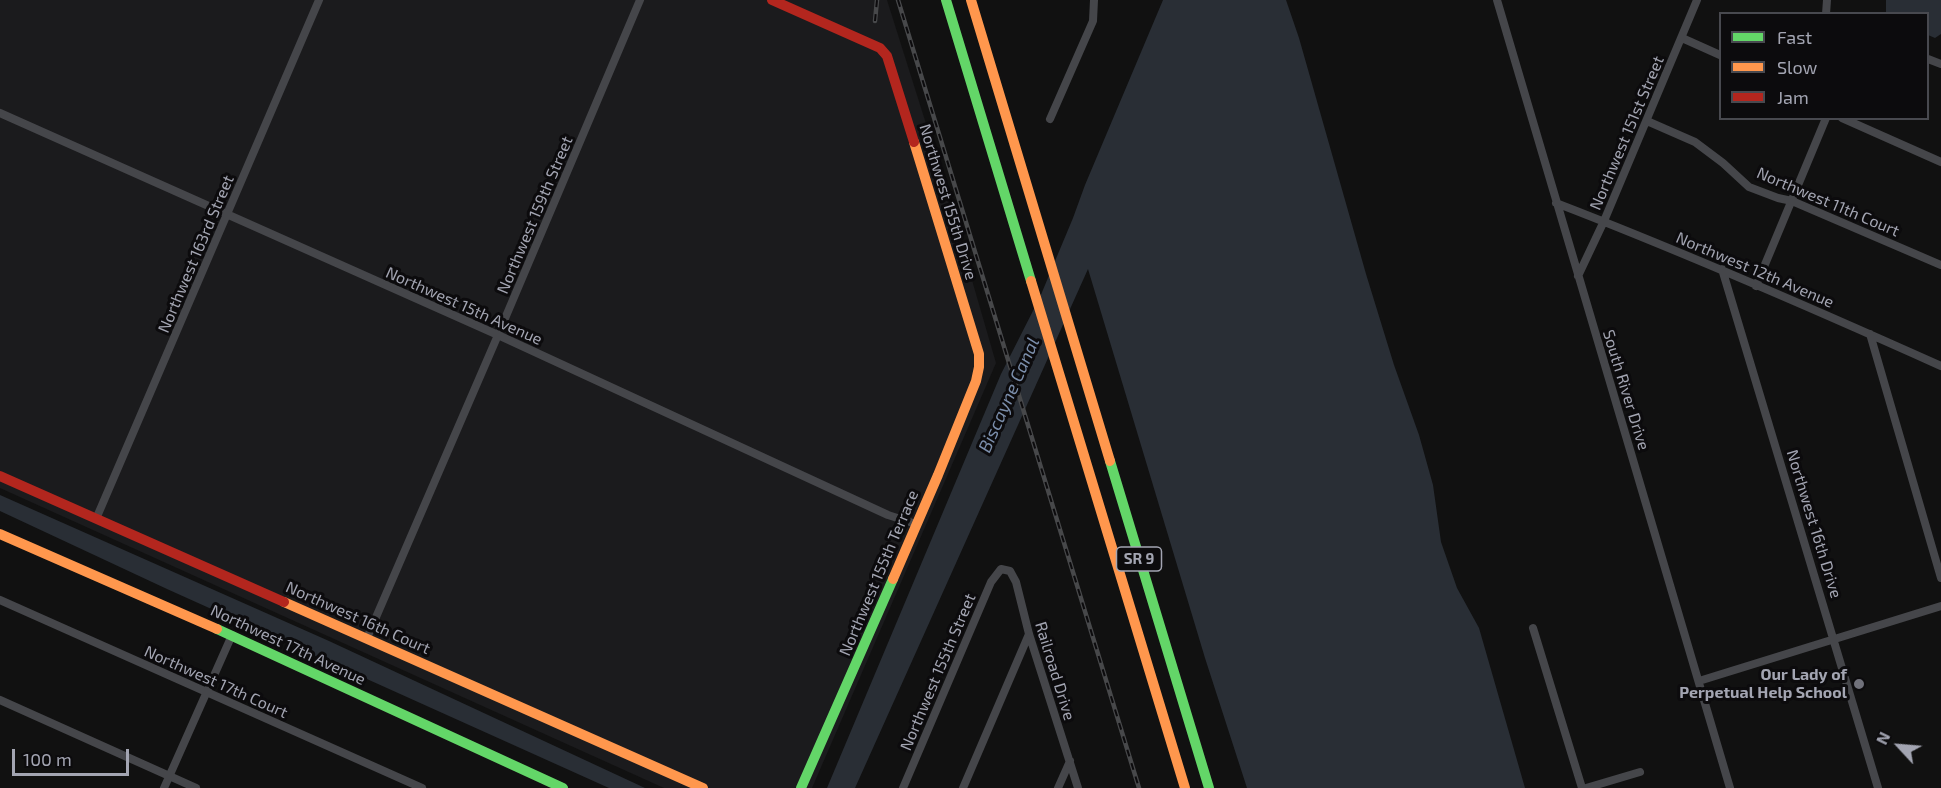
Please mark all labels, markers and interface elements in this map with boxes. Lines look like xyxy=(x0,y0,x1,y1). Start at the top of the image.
legend xyxy=(1719,12,1929,120)
text: Fast xyxy=(1777,26,1812,48)
street label: Northwest 151st Street xyxy=(1586,53,1668,213)
text: Slow xyxy=(1777,56,1817,78)
text: Jam xyxy=(1777,86,1809,108)
street label: Northwest 155th Drive xyxy=(915,122,981,282)
street label: Northwest 159th Street xyxy=(493,133,577,297)
street label: Northwest 11th Court xyxy=(1754,163,1902,241)
street label: Northwest 163rd Street xyxy=(154,172,238,336)
street label: Northwest 12th Avenue xyxy=(1673,228,1837,312)
street label: Northwest 15th Avenue xyxy=(383,263,545,349)
street label: South River Drive xyxy=(1599,327,1653,453)
water label: Biscayne Canal xyxy=(974,334,1044,456)
street label: Northwest 16th Drive xyxy=(1782,447,1846,601)
street label: Northwest 155th Terrace xyxy=(835,487,923,659)
road number: SR 9 xyxy=(1116,547,1162,571)
street label: Northwest 16th Court xyxy=(283,578,433,658)
street label: Northwest 155th Street xyxy=(896,591,980,753)
street label: Northwest 17th Avenue xyxy=(207,601,369,689)
street label: Railroad Drive xyxy=(1031,619,1079,723)
street label: Northwest 17th Court xyxy=(141,642,291,722)
place label: Our Lady of Perpetual Help School xyxy=(1679,665,1847,703)
marker: Our Lady of Perpetual Help School xyxy=(1852,677,1866,691)
north arrow xyxy=(1869,716,1929,776)
text: N xyxy=(1871,729,1893,747)
scale bar xyxy=(15,737,132,775)
text: 100 m xyxy=(23,748,72,770)

